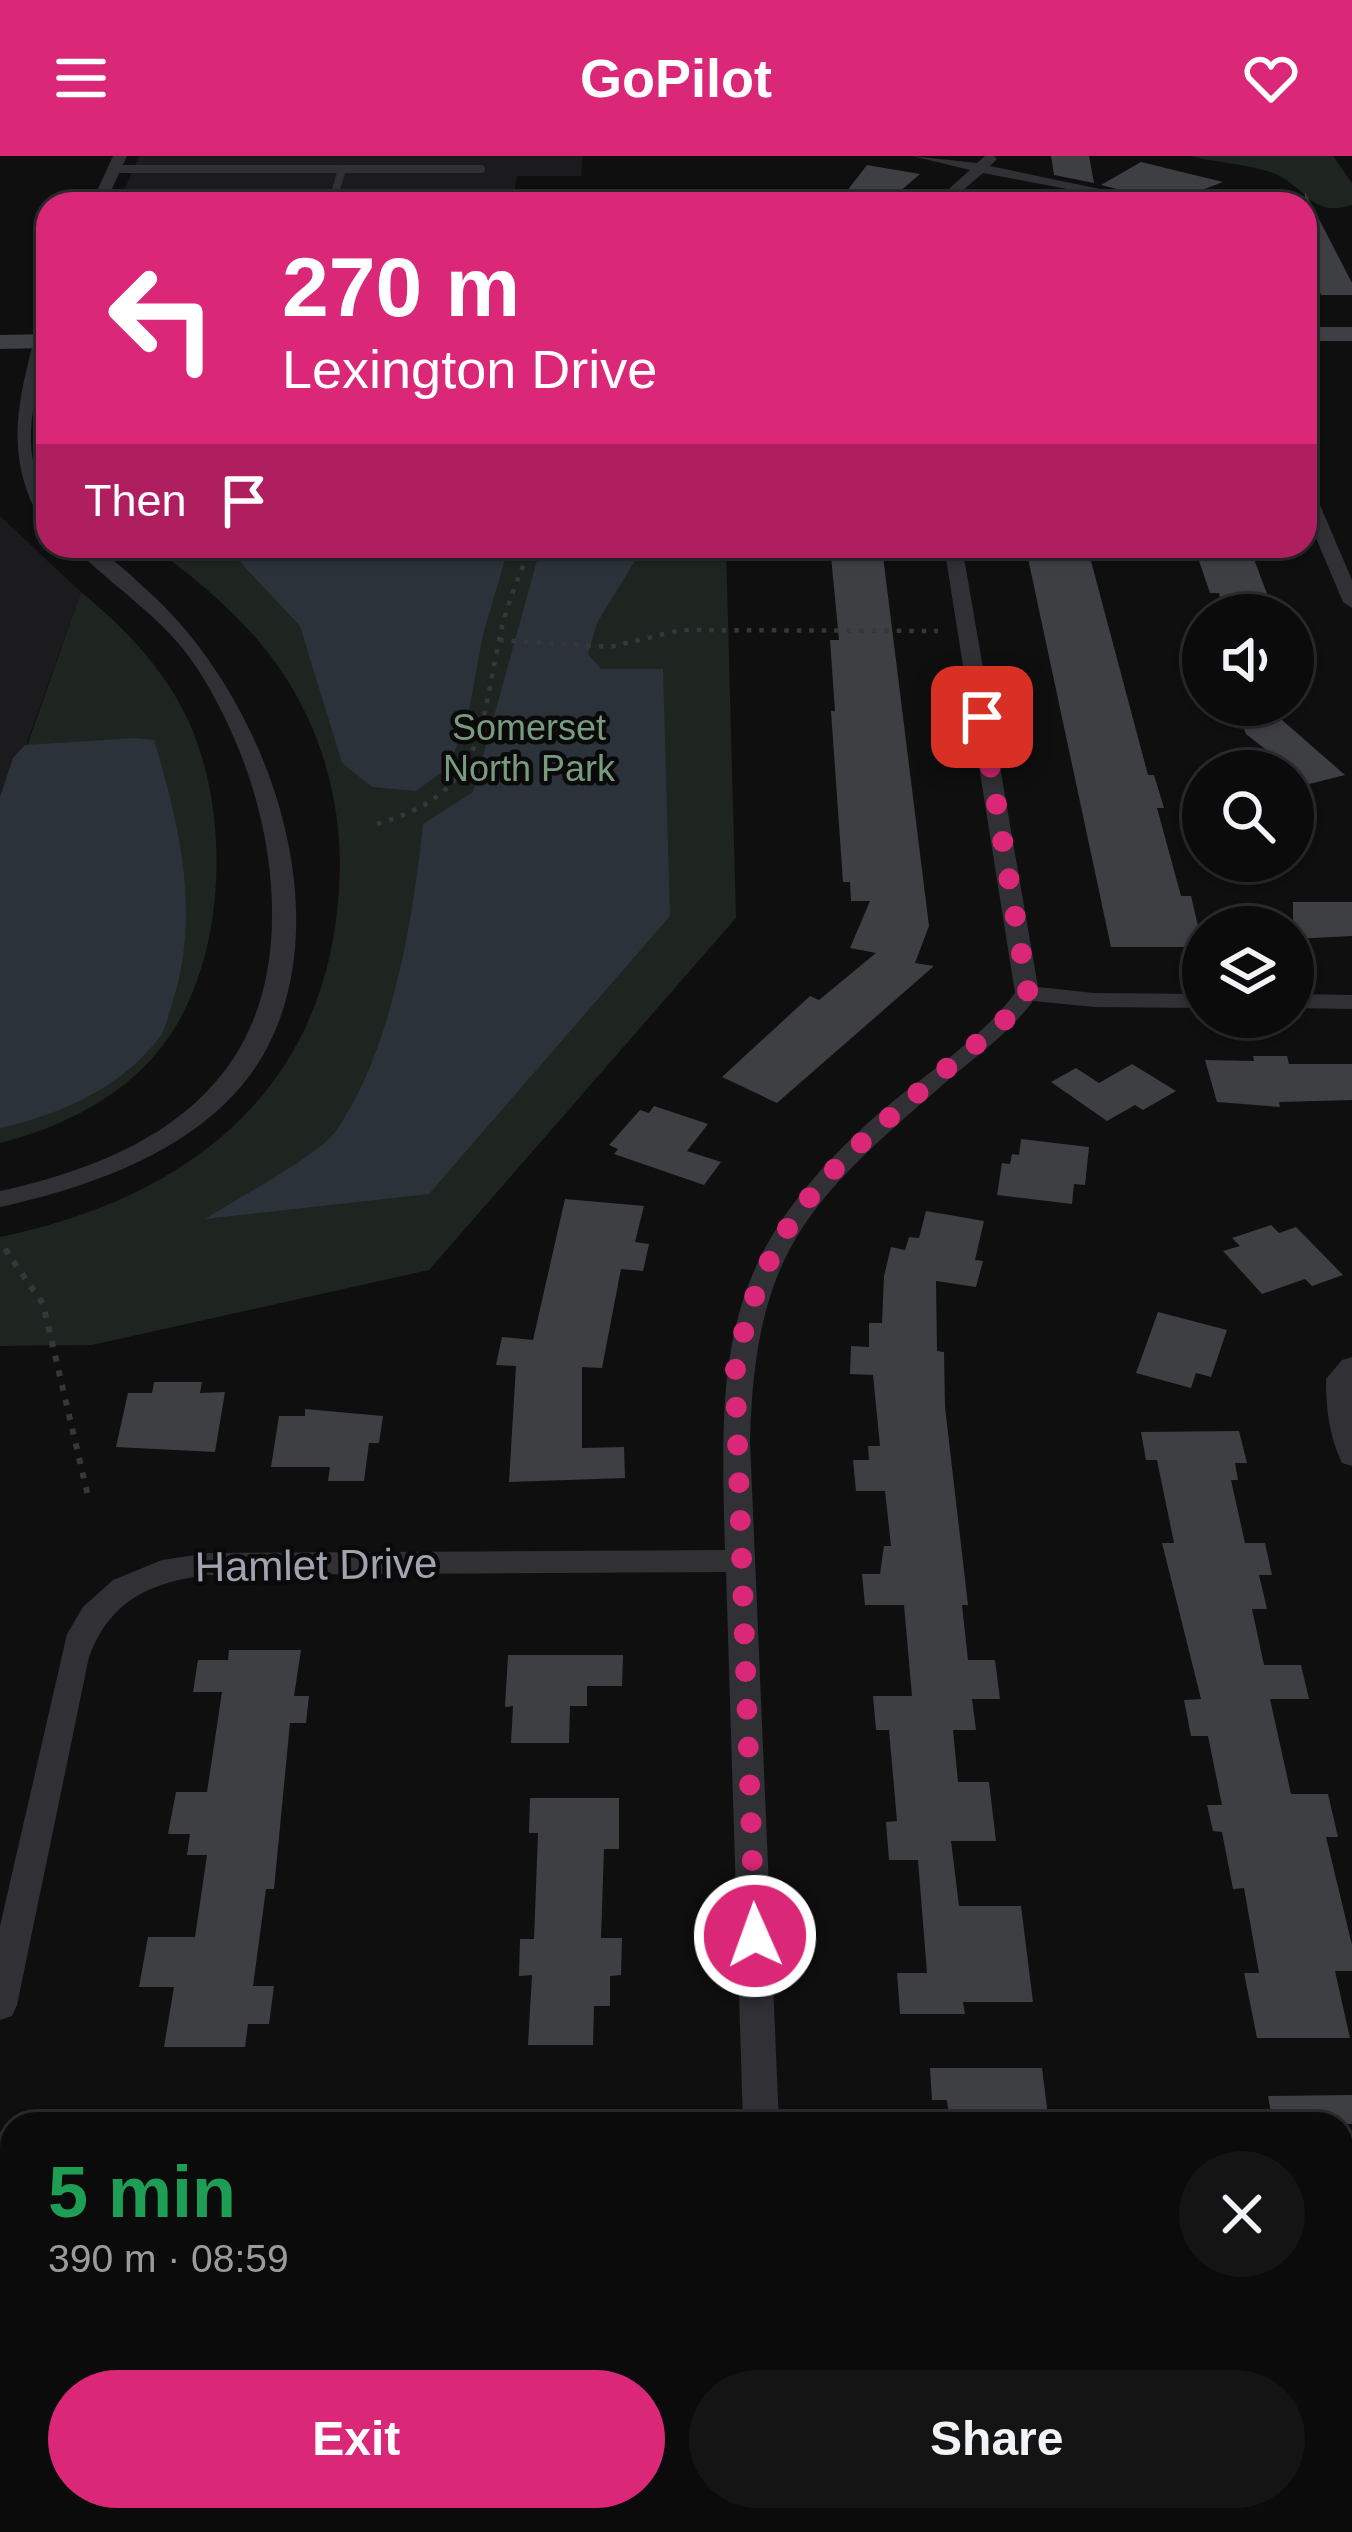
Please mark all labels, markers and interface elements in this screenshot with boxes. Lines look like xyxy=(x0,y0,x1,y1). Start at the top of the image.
icon: menu xyxy=(48,45,114,111)
icon: heart xyxy=(1238,45,1304,111)
text: GoPilot xyxy=(580,48,772,108)
icon: left xyxy=(84,240,240,396)
text: 270 m xyxy=(282,240,520,334)
text: Lexington Drive xyxy=(282,339,657,399)
icon: arrive xyxy=(211,468,277,534)
text: Then xyxy=(84,475,187,526)
map controls xyxy=(1182,594,1314,1038)
button: sound xyxy=(1182,594,1314,726)
pin xyxy=(931,666,1033,768)
icon: arrive xyxy=(949,684,1015,750)
park label: Somerset North Park xyxy=(443,707,616,789)
button: search xyxy=(1182,750,1314,882)
button: layers xyxy=(1182,906,1314,1038)
street label: Hamlet Drive xyxy=(194,1539,438,1591)
position arrow xyxy=(692,1873,818,1999)
button: close xyxy=(1179,2151,1305,2277)
text: 5 min xyxy=(48,2152,236,2232)
text: 390 m · 08:59 xyxy=(48,2237,289,2280)
button: Exit xyxy=(48,2370,665,2508)
button: Share xyxy=(689,2370,1305,2508)

